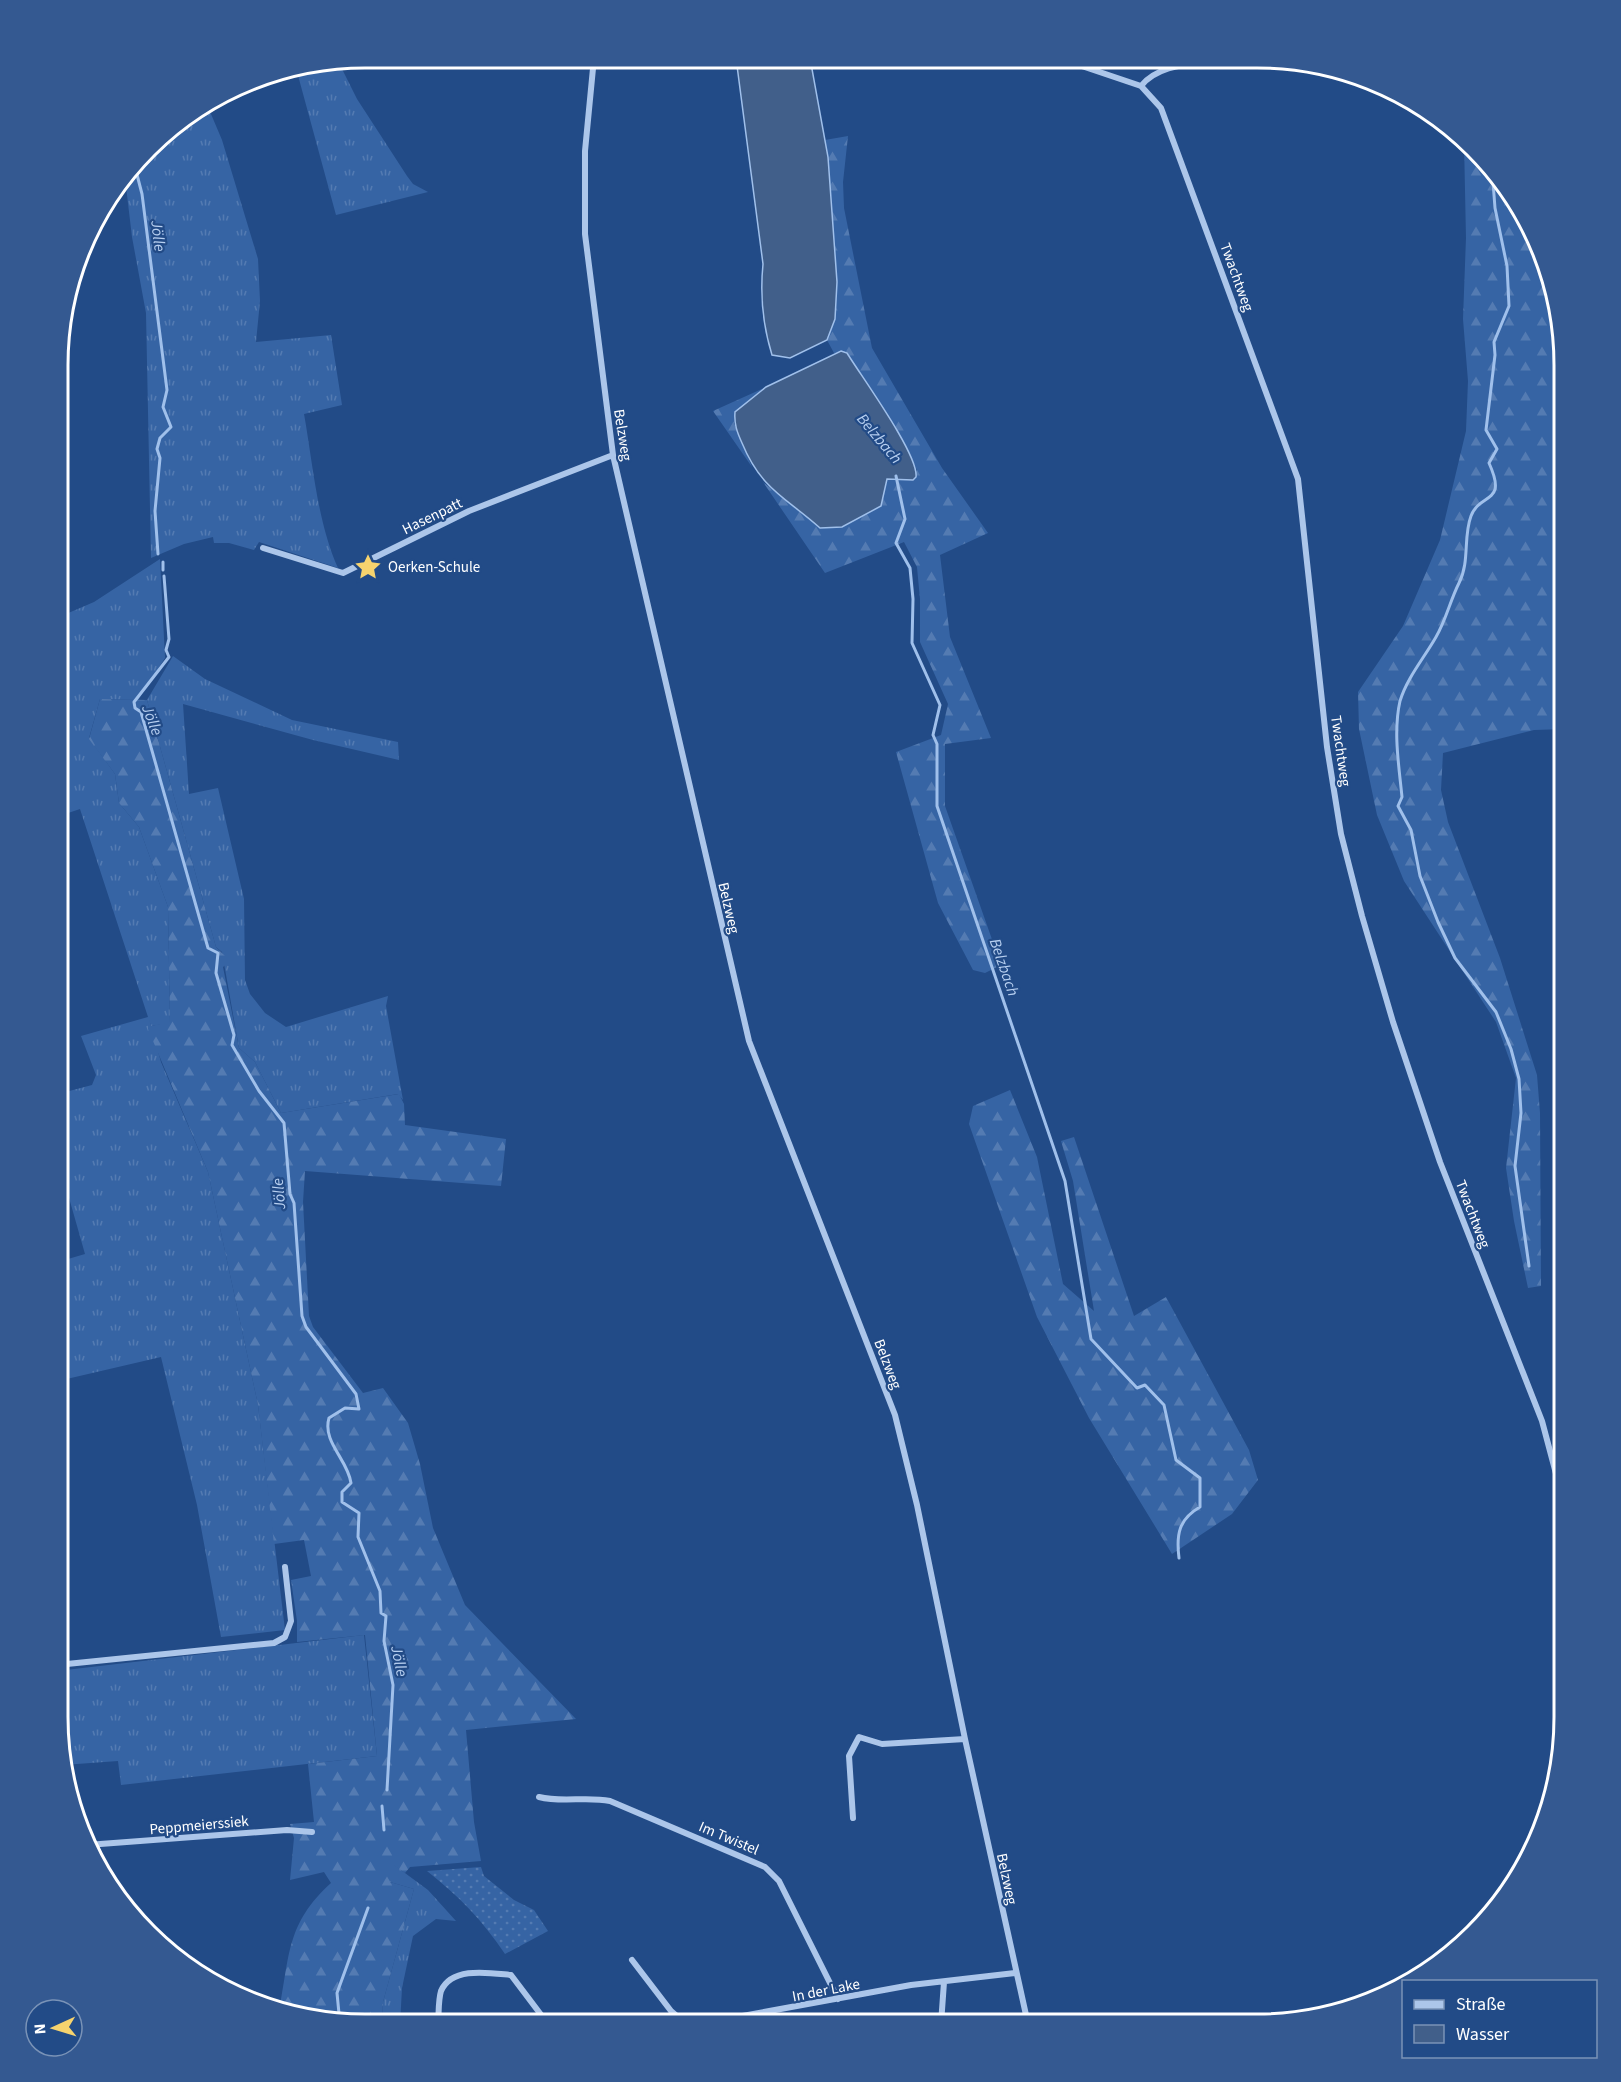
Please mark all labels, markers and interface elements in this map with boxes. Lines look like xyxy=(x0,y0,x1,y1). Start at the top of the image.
water label: Jölle xyxy=(145,218,171,253)
street label: Twachtweg xyxy=(1214,240,1259,315)
street label: Belzweg xyxy=(608,408,637,463)
water label: Belzbach xyxy=(852,409,907,469)
street label: Hasenpatt xyxy=(399,493,466,540)
place icon: Oerken-Schule xyxy=(353,552,383,582)
place label: Oerken-Schule xyxy=(388,557,480,578)
water label: Jölle xyxy=(136,701,168,739)
street label: Twachtweg xyxy=(1325,714,1356,788)
street label: Belzweg xyxy=(712,880,745,936)
water label: Belzbach xyxy=(984,935,1024,999)
water label: Jölle xyxy=(267,1177,291,1211)
street label: Twachtweg xyxy=(1450,1177,1495,1252)
street label: Belzweg xyxy=(868,1336,907,1393)
water label: Jölle xyxy=(385,1643,413,1679)
street label: Peppmeierssiek xyxy=(149,1811,250,1840)
street label: Im Twistel xyxy=(695,1816,762,1861)
street label: Belzweg xyxy=(991,1851,1022,1907)
street label: In der Lake xyxy=(790,1974,862,2007)
legend xyxy=(1402,1980,1597,2058)
text: Straße xyxy=(1456,1992,1506,2017)
north arrow xyxy=(24,1998,84,2058)
text: Wasser xyxy=(1456,2022,1510,2047)
text: N xyxy=(29,2023,51,2035)

